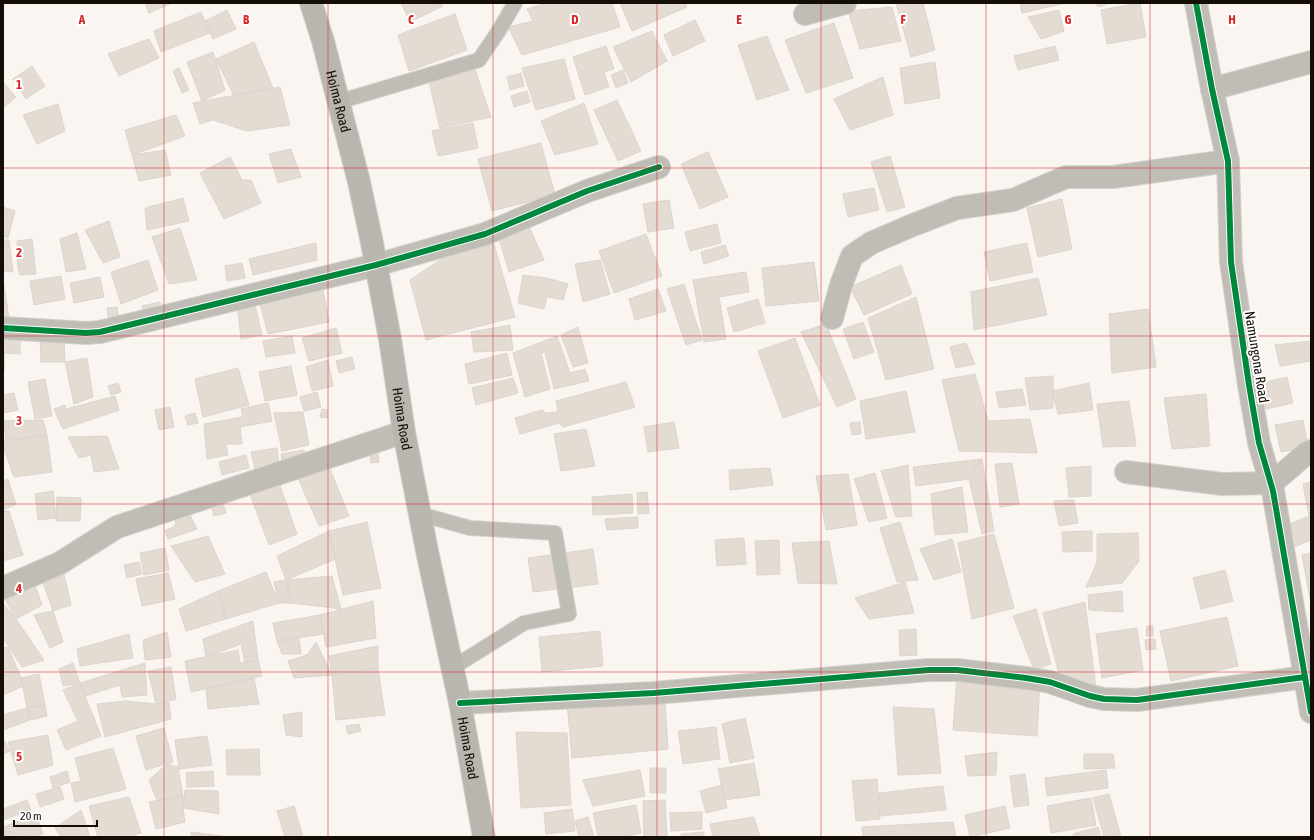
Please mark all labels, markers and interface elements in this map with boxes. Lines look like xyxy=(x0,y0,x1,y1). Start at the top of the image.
text: A xyxy=(78,12,86,27)
text: B xyxy=(243,12,250,27)
text: C xyxy=(408,12,414,27)
text: D xyxy=(571,12,579,27)
text: E xyxy=(736,12,742,27)
text: F xyxy=(900,12,906,27)
text: G xyxy=(1065,12,1072,27)
text: H xyxy=(1228,12,1236,27)
street label: Hoima Road xyxy=(323,69,354,134)
text: 1 xyxy=(16,77,22,92)
text: 2 xyxy=(16,245,22,260)
street label: Namungona Road xyxy=(1242,310,1272,404)
street label: Hoima Road xyxy=(389,386,415,451)
text: 3 xyxy=(16,413,22,428)
text: 4 xyxy=(15,581,22,596)
street label: Hoima Road xyxy=(455,716,482,781)
text: 5 xyxy=(16,749,22,764)
scale bar xyxy=(14,802,97,828)
text: 20 m xyxy=(20,809,42,823)

